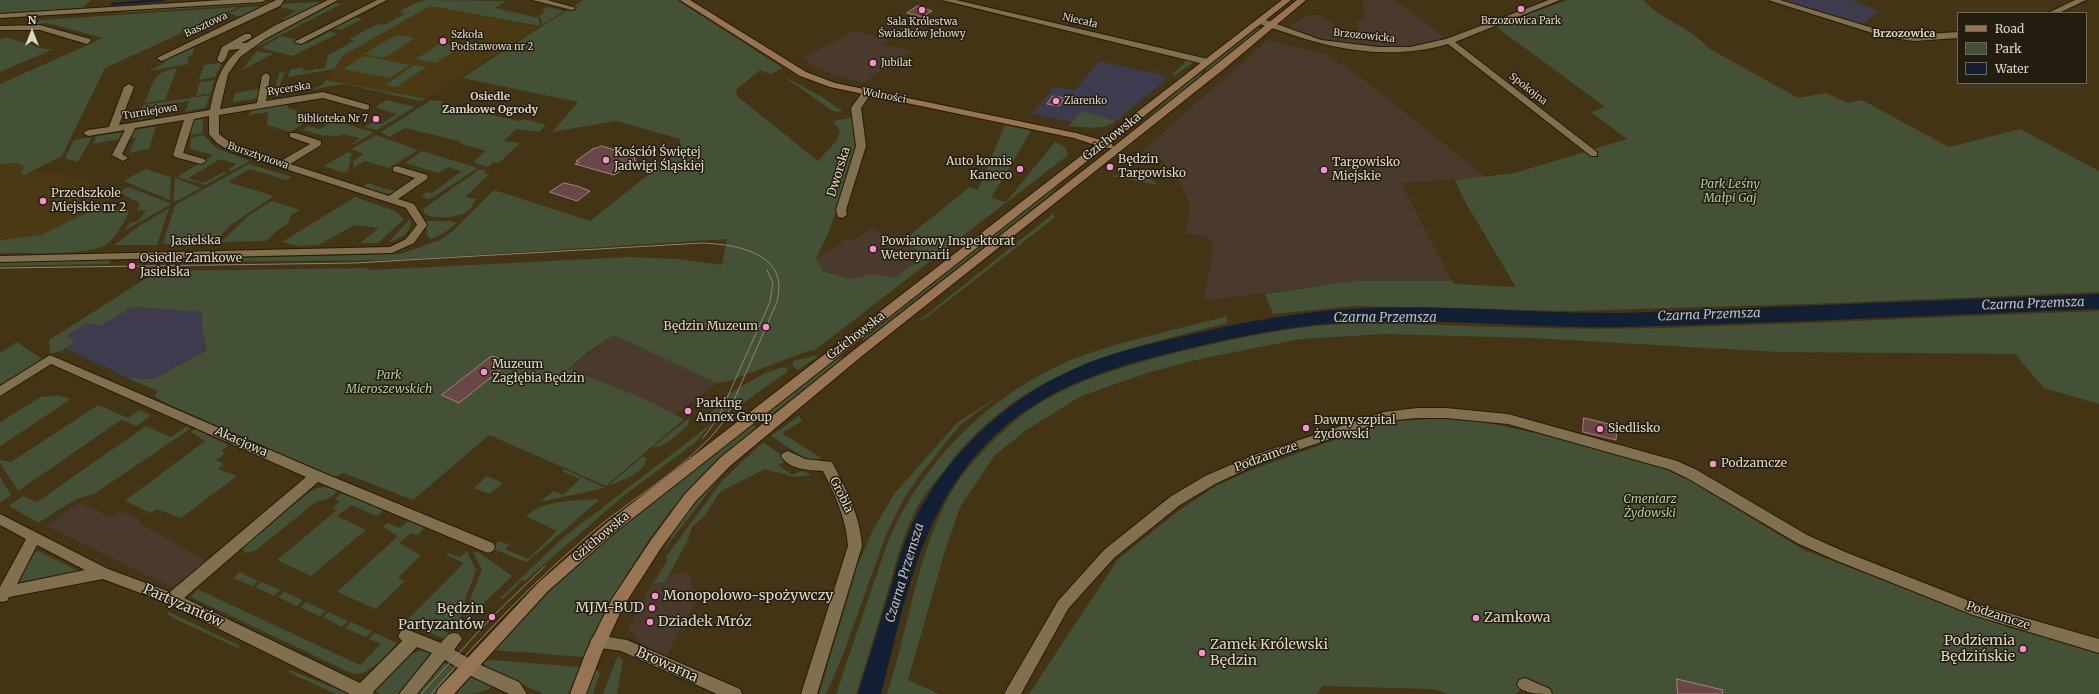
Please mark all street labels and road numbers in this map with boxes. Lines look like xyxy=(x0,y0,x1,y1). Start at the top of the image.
street label: Basztowa xyxy=(183,10,229,40)
street label: Niecała xyxy=(1061,11,1099,31)
street label: Brzozowicka xyxy=(1333,27,1395,45)
street label: Spokojna xyxy=(1507,70,1549,108)
street label: Rycerska xyxy=(267,80,311,98)
street label: Wolności xyxy=(861,86,907,106)
street label: Turniejowa xyxy=(122,102,178,122)
street label: Gzichowska xyxy=(1080,110,1144,164)
street label: Bursztynowa xyxy=(226,140,290,172)
street label: Dworska xyxy=(825,145,853,199)
street label: Jasielska xyxy=(171,233,221,249)
street label: Gzichowska xyxy=(824,309,888,363)
street label: Akacjowa xyxy=(213,424,269,460)
street label: Podzamcze xyxy=(1233,439,1299,475)
street label: Grobla xyxy=(826,475,856,515)
street label: Gzichowska xyxy=(570,509,632,565)
street label: Partyzantów xyxy=(140,581,226,631)
street label: Podzamcze xyxy=(1964,599,2032,633)
street label: Browarna xyxy=(634,644,700,686)

